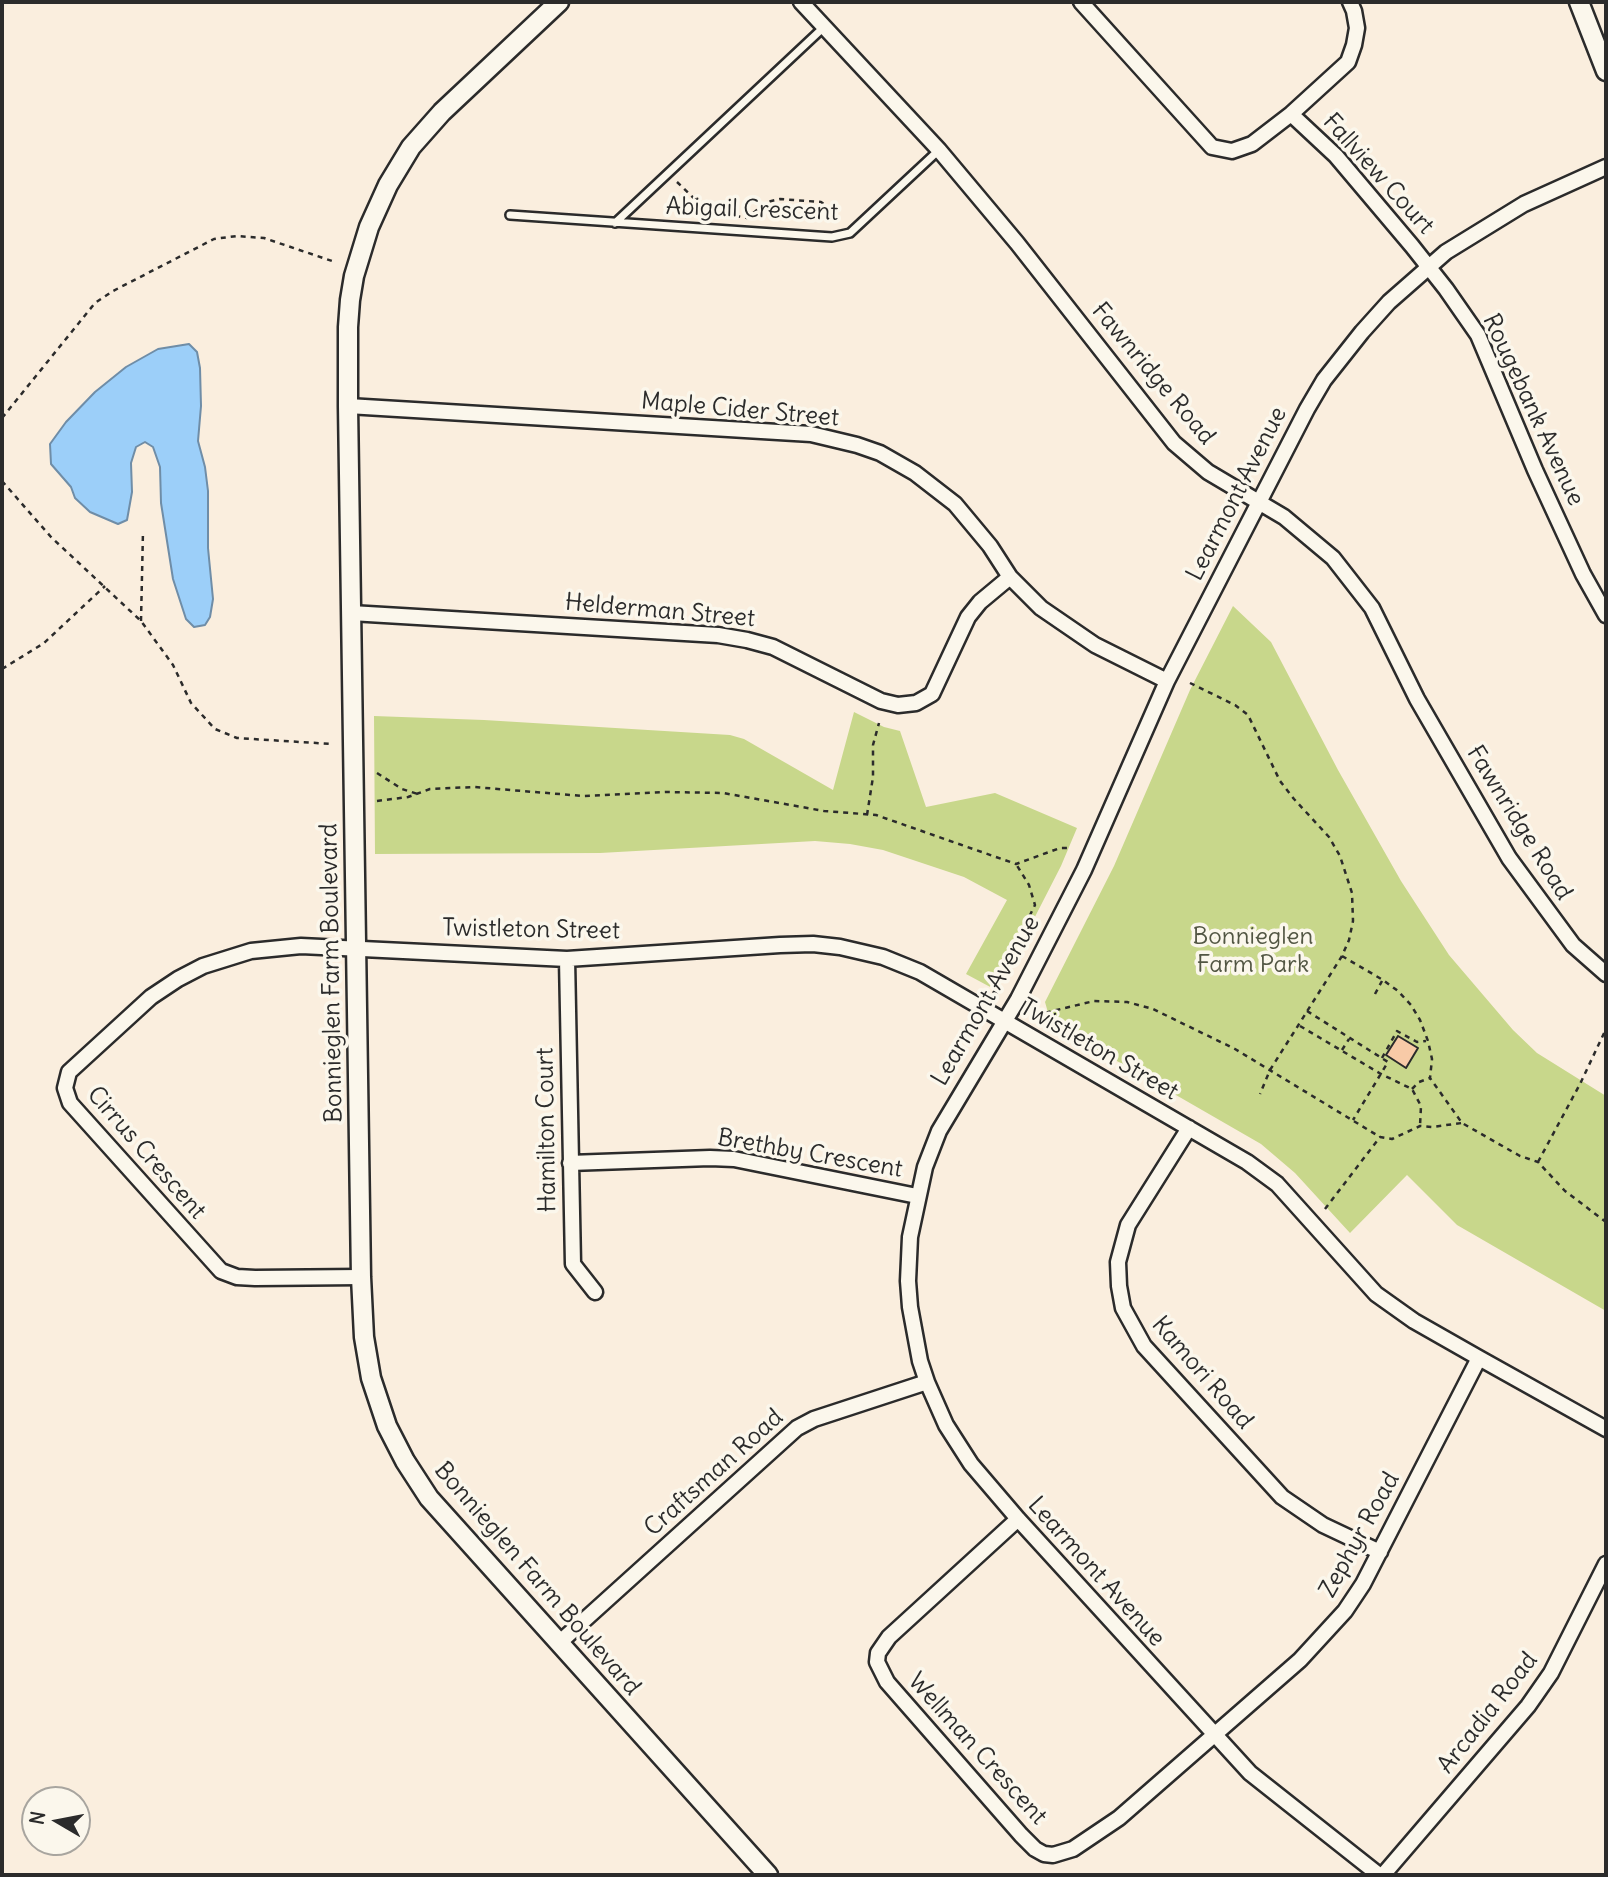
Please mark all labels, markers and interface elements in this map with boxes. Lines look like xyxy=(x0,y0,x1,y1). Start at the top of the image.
street label: Fallview Court xyxy=(1316,108,1440,240)
street label: Abigail Crescent xyxy=(665,193,839,227)
street label: Fawnridge Road xyxy=(1085,297,1221,451)
street label: Rougebank Avenue xyxy=(1476,310,1590,510)
street label: Maple Cider Street xyxy=(640,387,840,433)
street label: Learmont Avenue xyxy=(1181,402,1293,586)
street label: Helderman Street xyxy=(564,588,756,634)
street label: Fawnridge Road xyxy=(1460,741,1578,905)
street label: Bonnieglen Farm Boulevard xyxy=(315,823,349,1123)
street label: Learmont Avenue xyxy=(926,911,1046,1091)
street label: Twistleton Street xyxy=(442,914,620,946)
park label: Bonnieglen Farm Park xyxy=(1193,923,1313,979)
street label: Twistleton Street xyxy=(1015,993,1183,1107)
street label: Hamilton Court xyxy=(531,1047,563,1213)
street label: Cirrus Crescent xyxy=(81,1081,211,1225)
street label: Brethby Crescent xyxy=(715,1124,905,1184)
street label: Kamori Road xyxy=(1145,1311,1259,1435)
street label: Craftsman Road xyxy=(639,1403,789,1543)
street label: Bonnieglen Farm Boulevard xyxy=(428,1456,646,1702)
street label: Zephyr Road xyxy=(1314,1467,1406,1603)
street label: Learmont Avenue xyxy=(1021,1491,1171,1653)
street label: Arcadia Road xyxy=(1432,1647,1544,1779)
street label: Wellman Crescent xyxy=(901,1667,1053,1831)
north arrow xyxy=(21,1786,91,1856)
text: N xyxy=(24,1809,50,1826)

